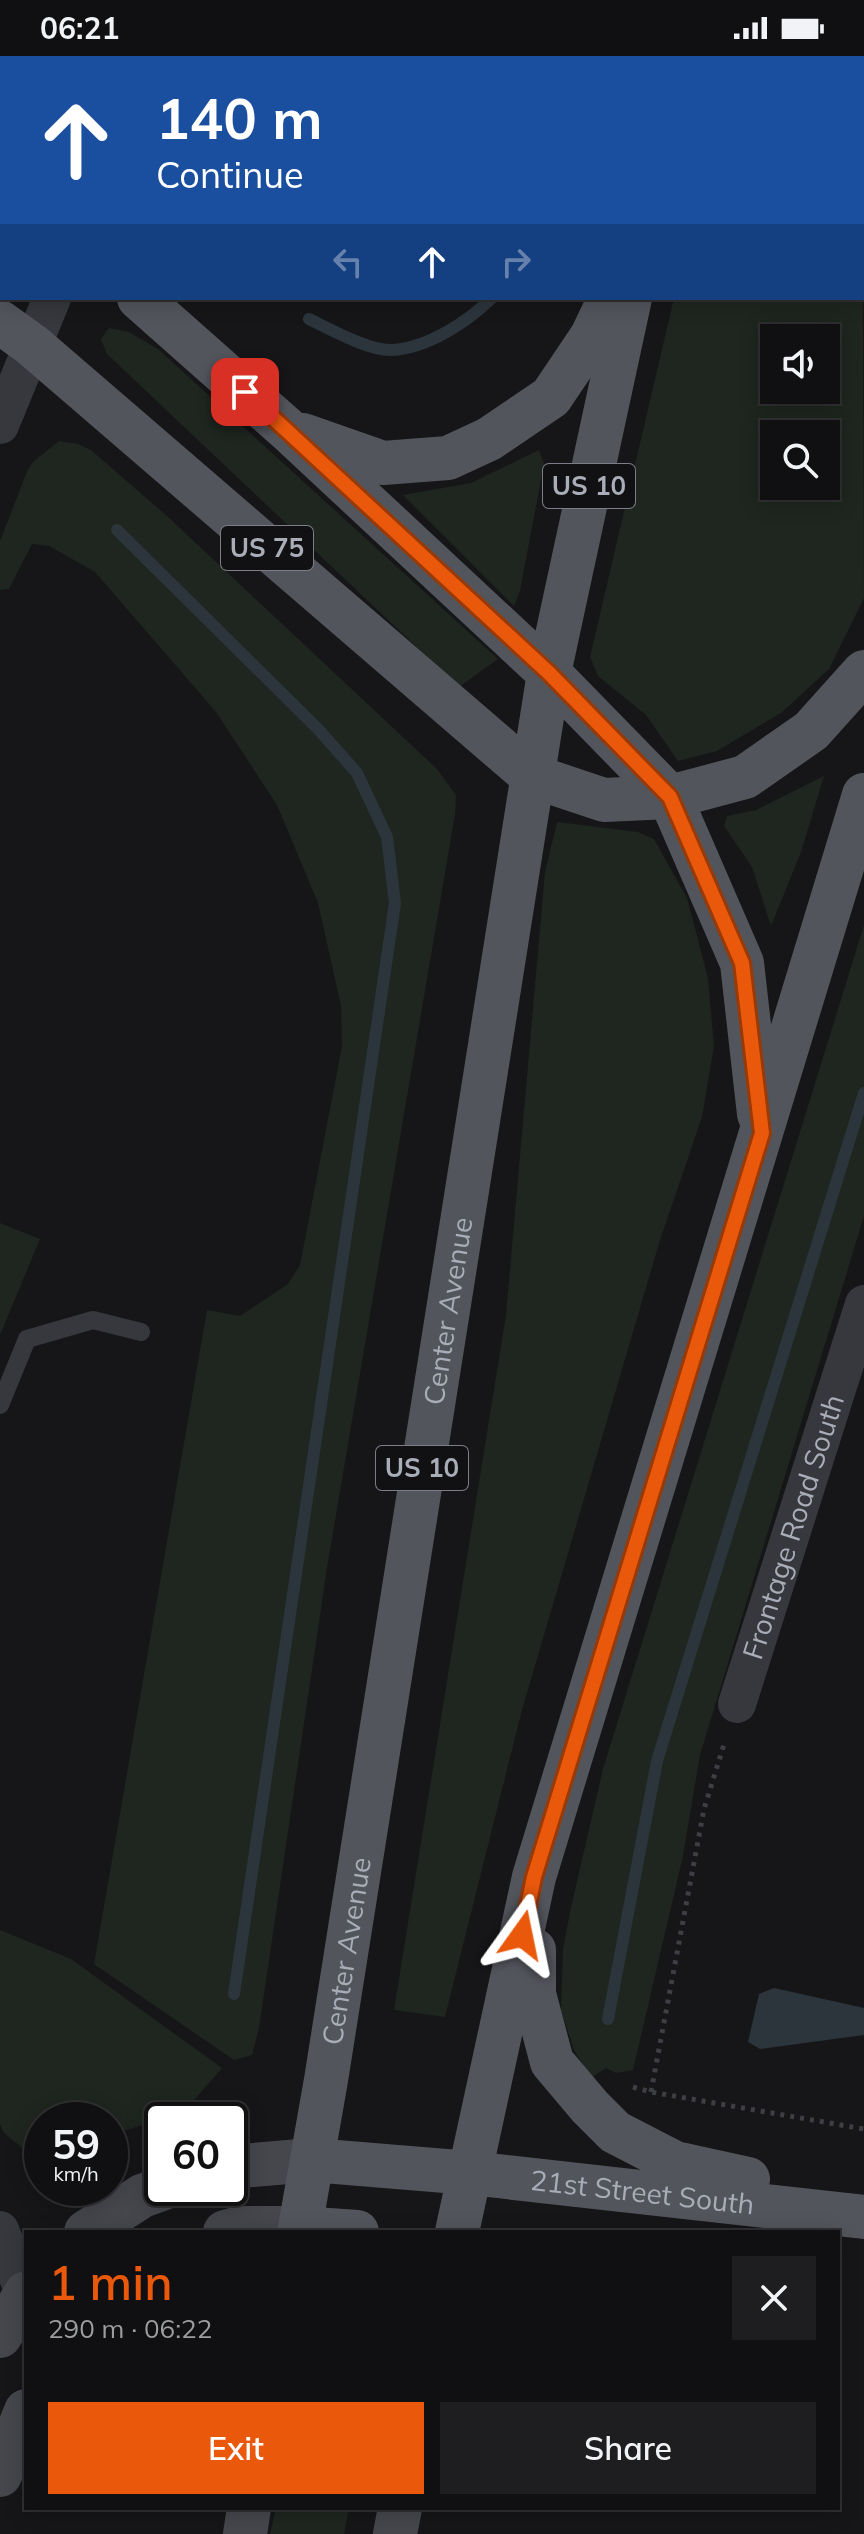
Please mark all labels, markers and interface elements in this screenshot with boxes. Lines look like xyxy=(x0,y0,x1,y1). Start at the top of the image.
text: 06:21 xyxy=(40,9,119,47)
text: 140 m xyxy=(156,83,323,153)
icon: ahead xyxy=(24,88,128,192)
text: Continue xyxy=(156,152,304,197)
icon: left xyxy=(326,240,370,284)
icon: ahead xyxy=(410,240,454,284)
icon: right xyxy=(494,240,538,284)
map controls xyxy=(760,324,840,500)
button: sound xyxy=(760,324,840,404)
pin xyxy=(211,358,279,426)
icon: arrive xyxy=(223,370,267,414)
button: search xyxy=(760,420,840,500)
road number: US 10 xyxy=(543,464,635,508)
road number: US 75 xyxy=(221,526,313,570)
street label: Center Avenue xyxy=(415,1214,480,1407)
street label: Frontage Road South xyxy=(734,1390,851,1663)
road number: US 10 xyxy=(376,1446,468,1490)
street label: Center Avenue xyxy=(314,1854,378,2047)
position arrow xyxy=(480,1893,564,1977)
speed limit sign: 60 xyxy=(144,2102,248,2206)
text: 59 xyxy=(52,2119,100,2169)
text: km/h xyxy=(53,2161,99,2186)
street label: 21st Street South xyxy=(529,2162,756,2222)
text: 1 min xyxy=(48,2252,173,2312)
button: close xyxy=(732,2256,816,2340)
text: 290 m · 06:22 xyxy=(48,2312,212,2345)
button: Exit xyxy=(48,2402,424,2494)
button: Share xyxy=(440,2402,816,2494)

